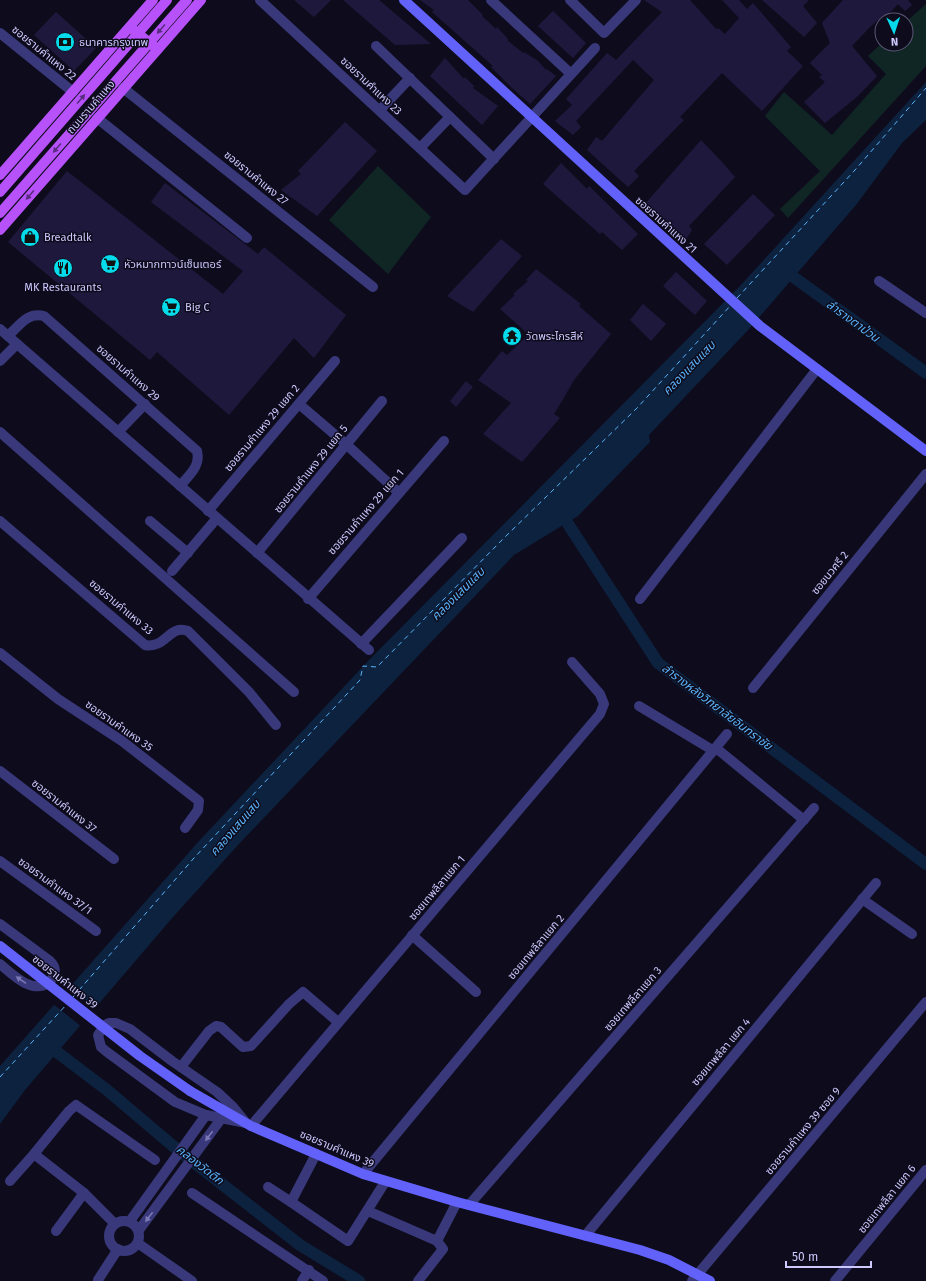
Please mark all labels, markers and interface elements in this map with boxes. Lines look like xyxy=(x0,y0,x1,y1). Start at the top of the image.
north arrow xyxy=(874,12,914,52)
street label: ซอยรามคำแหง 22 xyxy=(9,23,79,83)
one-way arrow xyxy=(157,24,166,35)
bank icon: ธนาคารกรุงเทพ xyxy=(54,31,76,53)
text: N xyxy=(891,35,898,48)
place label: ธนาคารกรุงเทพ xyxy=(79,36,149,49)
street label: ซอยรามคำแหง 23 xyxy=(338,54,404,118)
street label: ถนนรามคำแหง xyxy=(64,78,118,136)
one-way arrow xyxy=(76,94,86,104)
one-way arrow xyxy=(52,143,62,153)
street label: ซอยรามคำแหง 27 xyxy=(221,148,291,208)
one-way arrow xyxy=(26,189,35,200)
street label: ซอยรามคำแหง 21 xyxy=(633,194,699,256)
shop icon: Breadtalk xyxy=(19,226,41,248)
place label: Breadtalk xyxy=(44,231,92,244)
supermarket icon: หัวหมากทาวน์เซ็นเตอร์ xyxy=(99,253,121,275)
restaurant icon: MK Restaurants xyxy=(52,257,74,279)
place label: หัวหมากทาวน์เซ็นเตอร์ xyxy=(124,258,222,271)
place label: MK Restaurants xyxy=(24,281,102,294)
supermarket icon: Big C xyxy=(160,296,182,318)
water label: ลำรางตาป่วน xyxy=(824,297,883,345)
place label: Big C xyxy=(185,301,210,314)
temple icon: วัดพระไกรสีห์ xyxy=(501,325,523,347)
place label: วัดพระไกรสีห์ xyxy=(526,330,583,343)
water label: คลองแสนแสบ xyxy=(660,338,719,398)
street label: ซอยรามคำแหง 29 xyxy=(94,342,162,404)
street label: ซอยรามคำแหง 29 แยก 2 xyxy=(222,382,302,474)
street label: ซอยรามคำแหง 29 แยก 5 xyxy=(271,422,351,516)
street label: ซอยรามคำแหง 29 แยก 1 xyxy=(325,467,407,557)
street label: ซอยนวศรี 2 xyxy=(809,549,851,597)
water label: คลองแสนแสบ xyxy=(429,564,488,623)
street label: ซอยรามคำแหง 33 xyxy=(86,577,156,637)
water label: ลำรางหลังวิทยาลัยอินทราชัย xyxy=(659,661,776,754)
street label: ซอยรามคำแหง 35 xyxy=(83,698,156,754)
street label: ซอยรามคำแหง 37 xyxy=(29,777,99,835)
water label: คลองแสนแสบ xyxy=(207,797,263,859)
street label: ซอยเทพลีลาแยก 1 xyxy=(406,853,468,923)
street label: ซอยรามคำแหง 37/1 xyxy=(16,855,94,917)
street label: ซอยเทพลีลาแยก 2 xyxy=(505,912,567,982)
street label: ซอยรามคำแหง 39 xyxy=(30,952,100,1012)
street label: ซอยเทพลีลาแยก 3 xyxy=(602,964,664,1034)
one-way arrow xyxy=(15,976,26,984)
street label: ซอยเทพลีลา แยก 4 xyxy=(689,1015,753,1088)
street label: ซอยรามคำแหง 39 ซอย 9 xyxy=(763,1085,843,1177)
street label: ซอยรามคำแหง 39 xyxy=(298,1127,376,1171)
one-way arrow xyxy=(205,1130,213,1141)
water label: คลองวัดตึก xyxy=(174,1142,227,1188)
street label: ซอยเทพลีลา แยก 6 xyxy=(855,1162,919,1236)
one-way arrow xyxy=(145,1212,153,1222)
scale bar xyxy=(786,1243,871,1269)
text: 50 m xyxy=(792,1250,818,1264)

